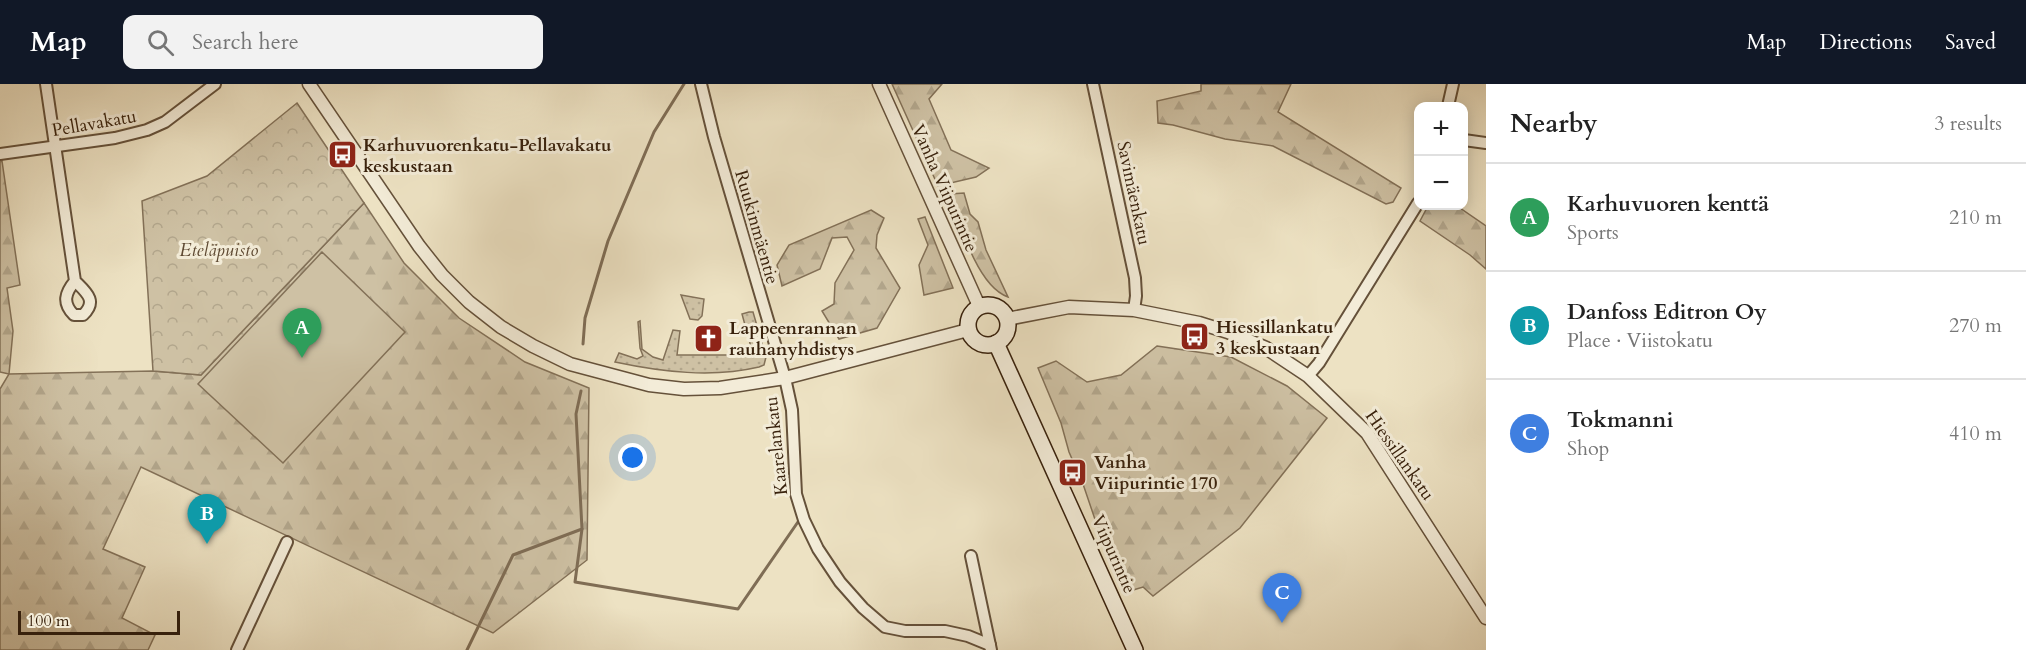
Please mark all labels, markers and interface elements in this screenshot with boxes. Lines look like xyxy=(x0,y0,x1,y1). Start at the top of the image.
search box xyxy=(123,15,543,69)
text: Map xyxy=(30,23,87,61)
icon: search xyxy=(144,26,177,59)
text: Search here xyxy=(192,27,299,57)
text: Map xyxy=(1746,28,1786,57)
text: Directions xyxy=(1819,28,1912,57)
text: Saved xyxy=(1945,28,1996,57)
map controls xyxy=(1414,102,1468,210)
button: + xyxy=(1414,102,1468,156)
street label: Pellavakatu xyxy=(50,104,139,143)
text: Nearby xyxy=(1510,106,1598,141)
text: 3 results xyxy=(1934,110,2002,137)
street label: Vanha Viipurintie xyxy=(905,120,984,256)
place label: Karhuvuorenkatu-Pellavakatu keskustaan xyxy=(363,133,612,179)
bus stop icon: Karhuvuorenkatu-Pellavakatu keskustaan xyxy=(326,139,358,171)
street label: Savimäenkatu xyxy=(1110,139,1157,247)
button: − xyxy=(1414,156,1468,210)
street label: Ruukinmäentie xyxy=(728,167,785,287)
text: Karhuvuoren kenttä xyxy=(1567,189,1769,219)
text: A xyxy=(1522,204,1537,231)
text: 210 m xyxy=(1949,204,2002,231)
text: Sports xyxy=(1567,219,1619,246)
park label: Eteläpuisto xyxy=(180,238,258,263)
text: Danfoss Editron Oy xyxy=(1567,297,1767,327)
pin: A xyxy=(282,308,322,358)
text: B xyxy=(1522,312,1537,339)
text: 270 m xyxy=(1949,312,2002,339)
place label: Hiessillankatu 3 keskustaan xyxy=(1216,315,1334,361)
place label: Lappeenrannan rauhanyhdistys xyxy=(729,316,857,362)
bus stop icon: Hiessillankatu 3 keskustaan xyxy=(1179,321,1211,353)
church icon: Lappeenrannan rauhanyhdistys xyxy=(692,322,724,354)
text: Place · Viistokatu xyxy=(1567,327,1713,354)
street label: Kaarelankatu xyxy=(759,395,794,497)
street label: Hiessillankatu xyxy=(1359,405,1440,506)
text: Tokmanni xyxy=(1567,405,1673,435)
text: C xyxy=(1522,420,1537,447)
text: 410 m xyxy=(1949,420,2002,447)
text: Shop xyxy=(1567,435,1609,462)
your location xyxy=(618,443,647,472)
place label: Vanha Viipurintie 170 xyxy=(1094,450,1217,496)
bus stop icon: Vanha Viipurintie 170 xyxy=(1057,456,1089,488)
pin: B xyxy=(188,494,226,544)
street label: Viipurintie xyxy=(1085,511,1142,597)
pin: C xyxy=(1262,574,1302,623)
scale bar xyxy=(18,608,180,636)
text: 100 m xyxy=(27,610,69,632)

